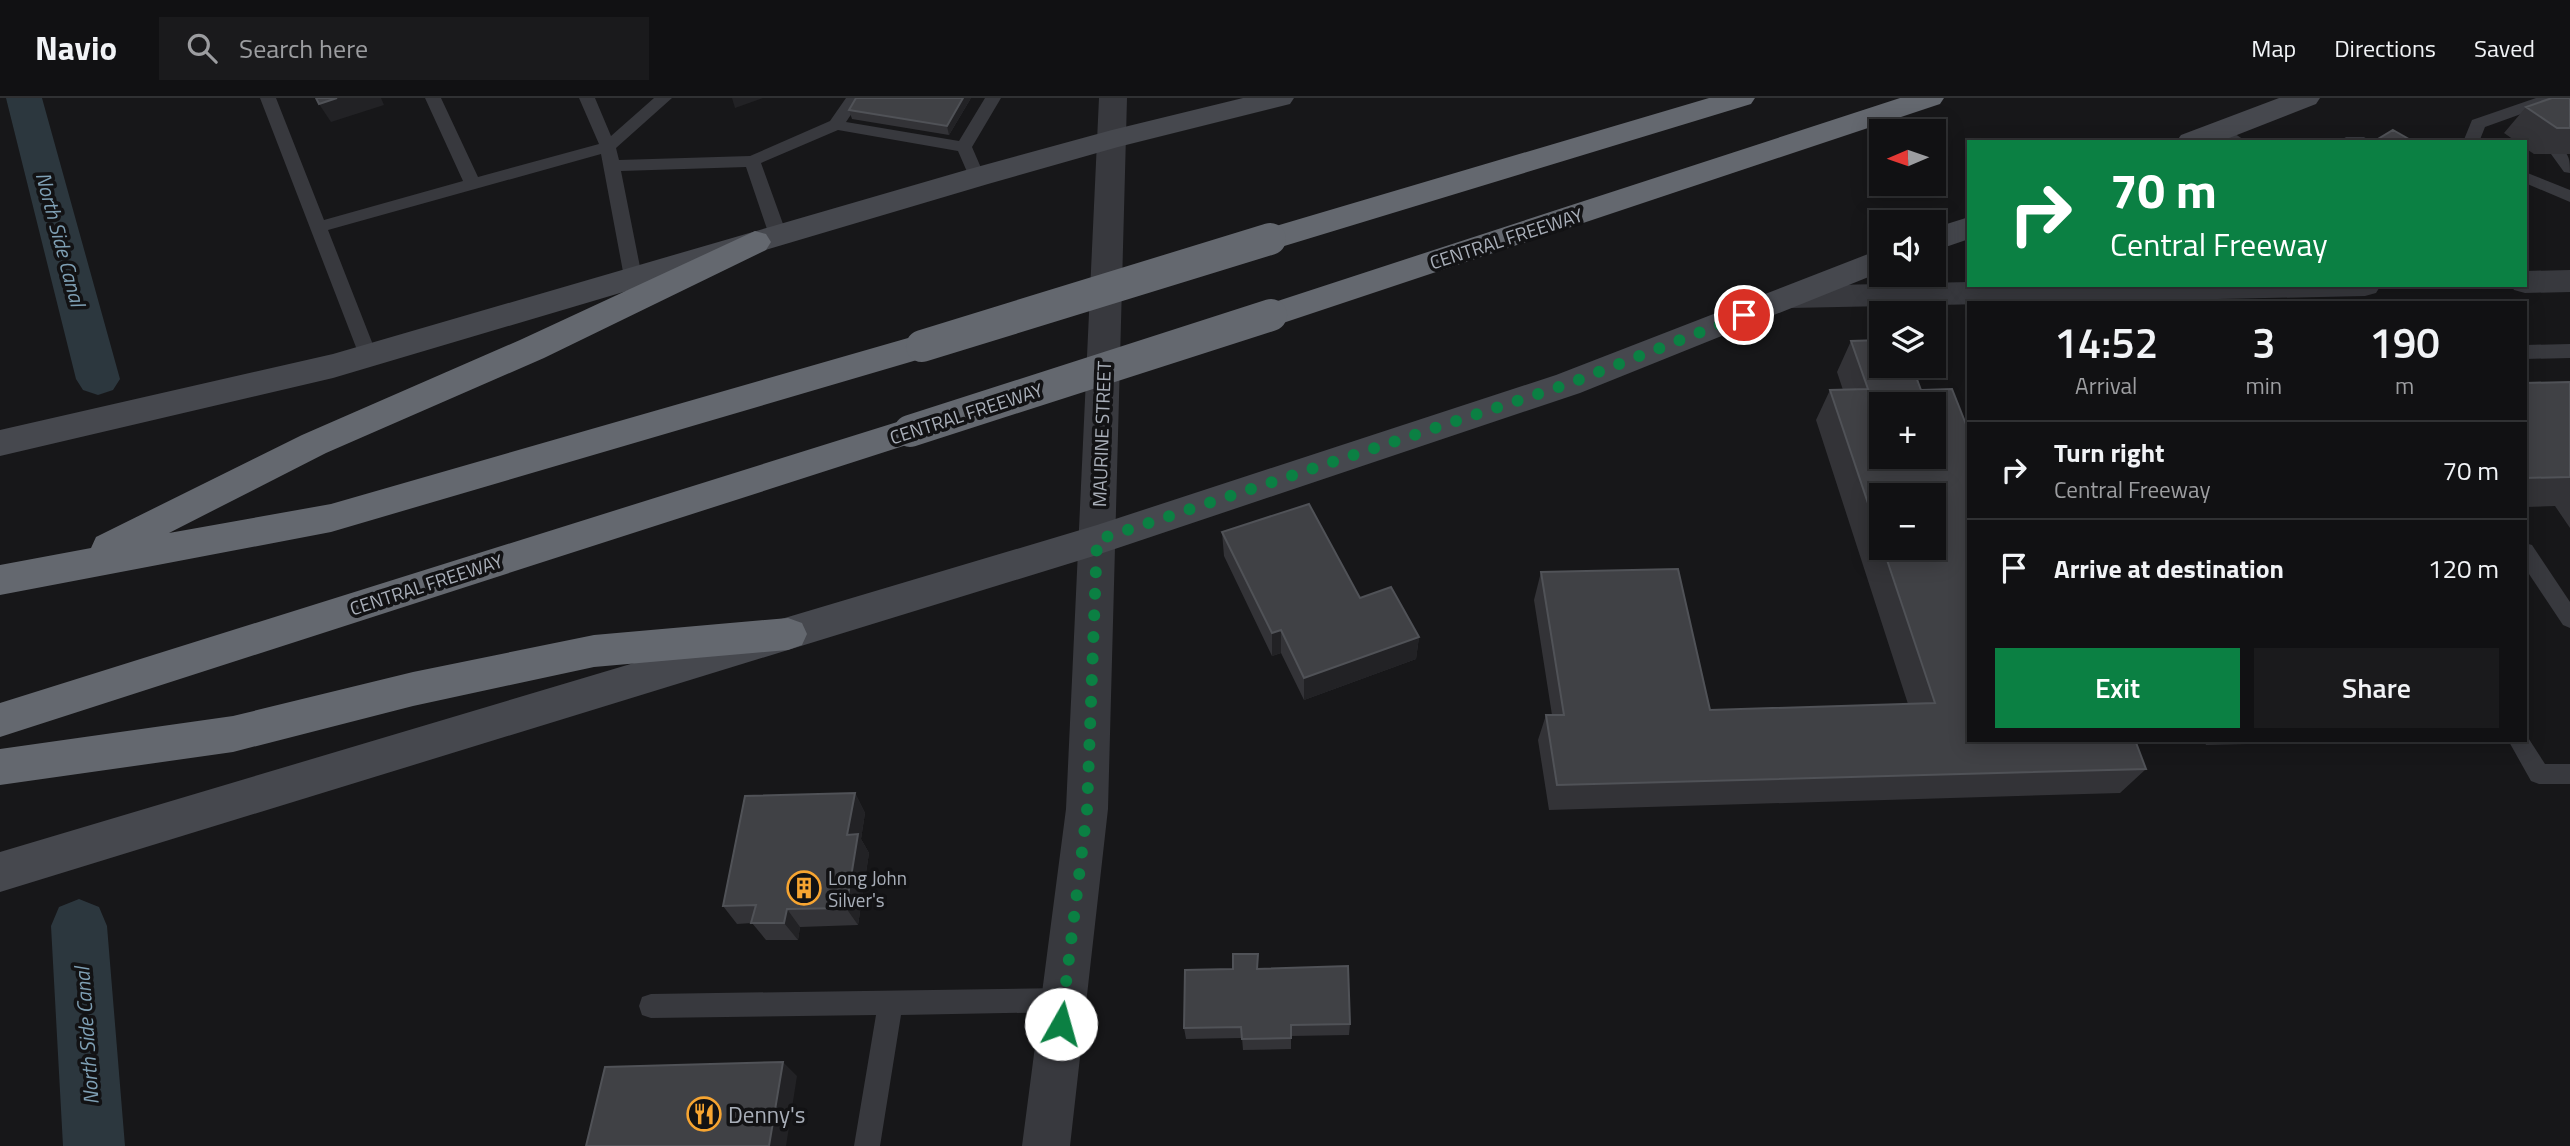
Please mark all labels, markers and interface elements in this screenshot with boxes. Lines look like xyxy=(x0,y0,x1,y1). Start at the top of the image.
search box xyxy=(159,17,649,80)
text: Navio xyxy=(35,23,117,73)
icon: search xyxy=(183,29,221,67)
text: Search here xyxy=(239,29,368,68)
text: Map xyxy=(2251,30,2296,66)
text: Directions xyxy=(2334,30,2436,66)
text: Saved xyxy=(2474,30,2535,66)
north arrow xyxy=(1869,119,1946,196)
map controls xyxy=(1869,119,1946,560)
text: 70 m xyxy=(2110,152,2217,227)
water label: North Side Canal xyxy=(28,168,95,312)
icon: right xyxy=(1995,168,2086,259)
street label: CENTRAL FREEWAY xyxy=(1426,199,1587,276)
button: sound xyxy=(1869,210,1946,287)
text: Central Freeway xyxy=(2110,220,2328,268)
pin xyxy=(1714,285,1774,345)
icon: arrive xyxy=(1725,296,1763,334)
button: layers xyxy=(1869,301,1946,378)
text: 14:52 xyxy=(2054,310,2158,374)
text: 3 xyxy=(2252,310,2276,374)
text: 190 xyxy=(2369,310,2440,374)
street label: MAURINE STREET xyxy=(1084,360,1118,508)
text: Arrival xyxy=(2075,368,2137,403)
text: min xyxy=(2245,368,2282,403)
text: m xyxy=(2395,368,2414,403)
street label: CENTRAL FREEWAY xyxy=(886,374,1047,451)
button: + xyxy=(1869,392,1946,469)
text: Turn right xyxy=(2054,433,2165,472)
icon: right xyxy=(1995,451,2033,489)
text: 70 m xyxy=(2442,451,2499,490)
text: Central Freeway xyxy=(2054,472,2211,507)
button: − xyxy=(1869,483,1946,560)
street label: CENTRAL FREEWAY xyxy=(346,545,507,622)
icon: arrive xyxy=(1995,549,2033,587)
text: Arrive at destination xyxy=(2054,549,2284,588)
text: 120 m xyxy=(2428,549,2499,588)
button: Exit xyxy=(1995,648,2240,728)
button: Share xyxy=(2254,648,2499,728)
place label: Long John Silver's xyxy=(828,863,907,914)
building icon: Long John Silver's xyxy=(785,869,823,907)
water label: North Side Canal xyxy=(65,964,107,1106)
position arrow xyxy=(1024,987,1098,1061)
restaurant icon: Denny's xyxy=(685,1095,723,1133)
place label: Denny's xyxy=(728,1097,806,1132)

